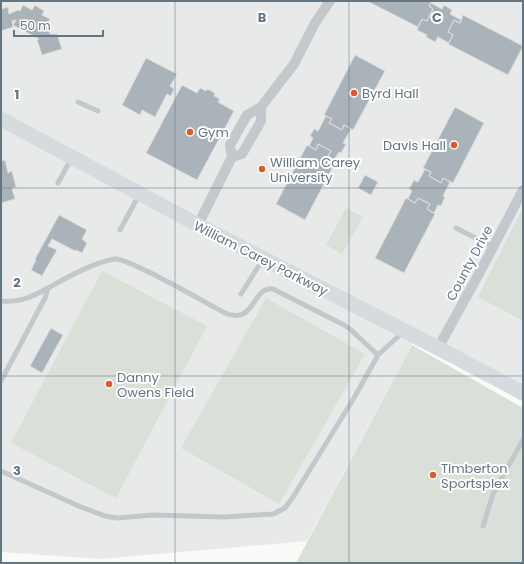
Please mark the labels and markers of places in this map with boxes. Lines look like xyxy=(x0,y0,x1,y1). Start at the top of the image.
place label: Byrd Hall xyxy=(362,84,419,103)
marker: Byrd Hall xyxy=(349,88,359,98)
place label: Gym xyxy=(198,123,229,142)
marker: Gym xyxy=(185,127,195,137)
place label: Davis Hall xyxy=(383,136,446,155)
marker: Davis Hall xyxy=(449,140,459,150)
place label: William Carey University xyxy=(270,153,361,187)
marker: William Carey University xyxy=(257,164,267,174)
place label: Danny Owens Field xyxy=(117,368,194,402)
marker: Danny Owens Field xyxy=(104,379,114,389)
place label: Timberton Sportsplex xyxy=(441,459,509,493)
marker: Timberton Sportsplex xyxy=(428,470,438,480)

